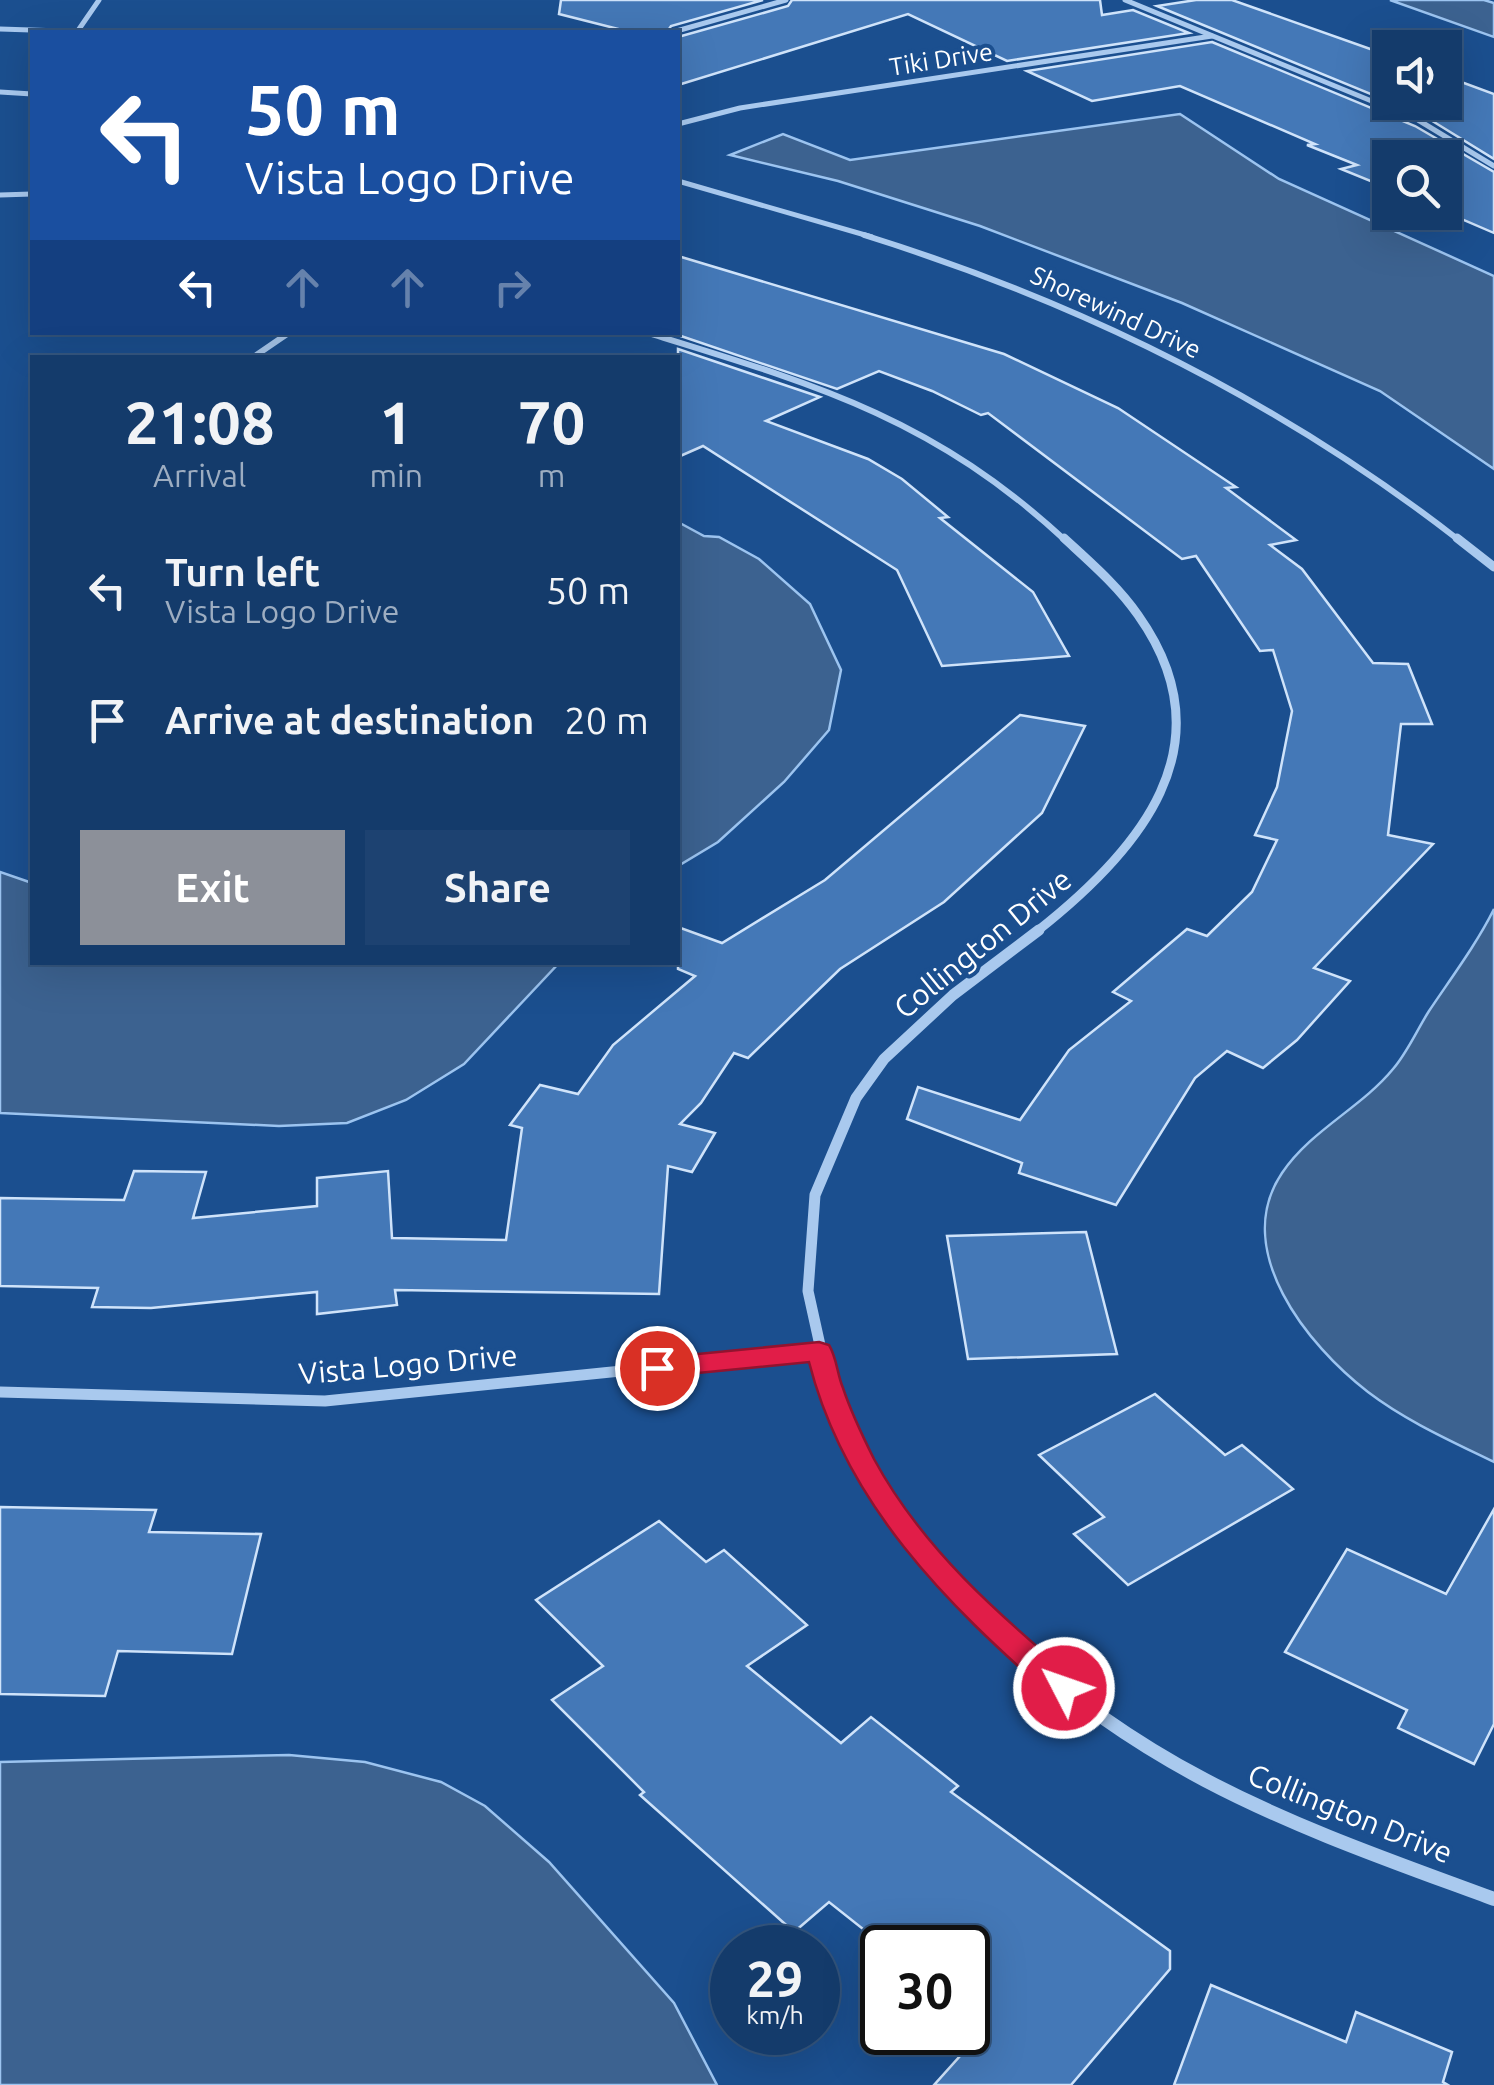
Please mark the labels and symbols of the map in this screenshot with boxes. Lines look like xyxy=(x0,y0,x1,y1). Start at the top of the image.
street label: Tiki Drive xyxy=(887,37,995,81)
street label: Shorewind Drive xyxy=(1026,260,1206,364)
street label: Collington Drive xyxy=(887,862,1078,1025)
pin xyxy=(615,1326,700,1411)
street label: Vista Logo Drive xyxy=(297,1337,519,1391)
position arrow xyxy=(1012,1636,1116,1740)
street label: Collington Drive xyxy=(1243,1757,1458,1870)
speed limit sign: 30 xyxy=(860,1925,990,2055)

